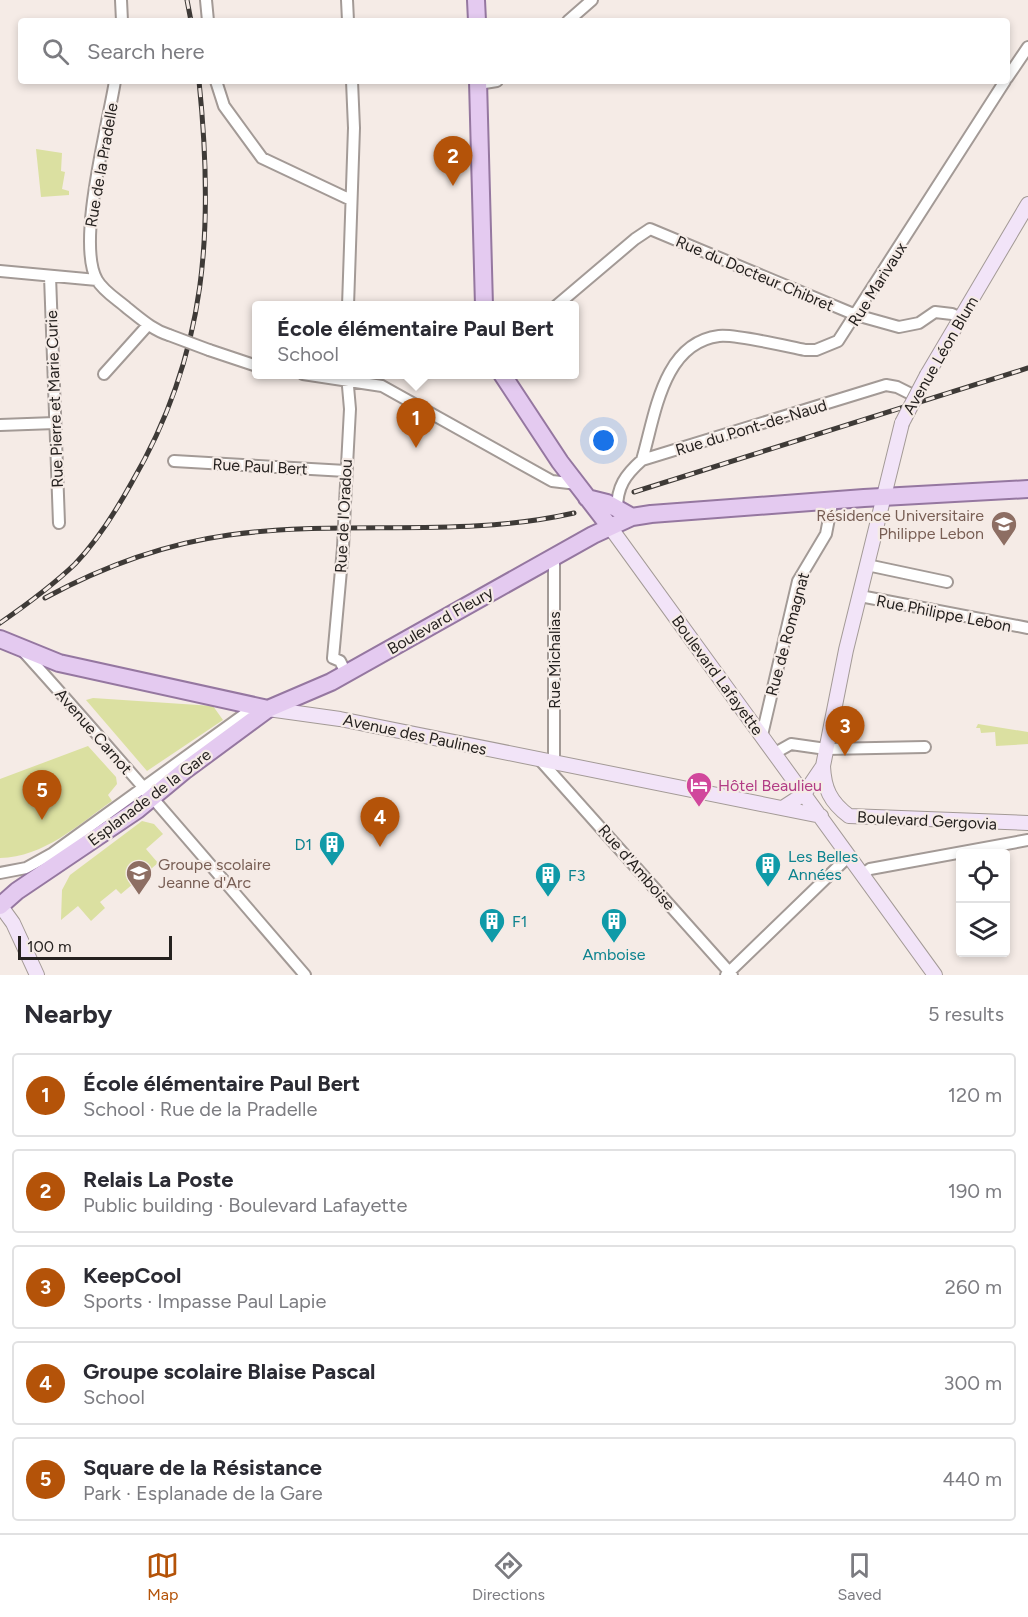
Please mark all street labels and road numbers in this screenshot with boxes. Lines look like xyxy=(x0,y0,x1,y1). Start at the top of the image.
street label: Rue de la Pradelle xyxy=(81,101,122,229)
street label: Rue du Docteur Chibret xyxy=(673,232,837,315)
street label: Rue Marivaux xyxy=(844,238,911,330)
street label: Avenue Léon Blum xyxy=(899,293,982,418)
street label: Rue Pierre et Marie Curie xyxy=(42,310,67,488)
street label: Rue du Pont-de-Naud xyxy=(673,395,829,460)
street label: Rue Paul Bert xyxy=(212,455,308,478)
street label: Rue de l'Oradou xyxy=(331,459,356,573)
street label: Rue de Romagnat xyxy=(762,570,813,698)
street label: Boulevard Fleury xyxy=(384,582,497,658)
street label: Rue Philippe Lebon xyxy=(875,591,1013,636)
street label: Rue Michalias xyxy=(545,611,564,709)
street label: Boulevard Lafayette xyxy=(668,612,768,739)
street label: Avenue Carnot xyxy=(51,685,136,778)
street label: Avenue des Paulines xyxy=(341,710,488,759)
street label: Esplanade de la Gare xyxy=(84,745,215,850)
street label: Boulevard Gergovia xyxy=(857,807,997,834)
street label: Rue d'Amboise xyxy=(594,821,679,914)

